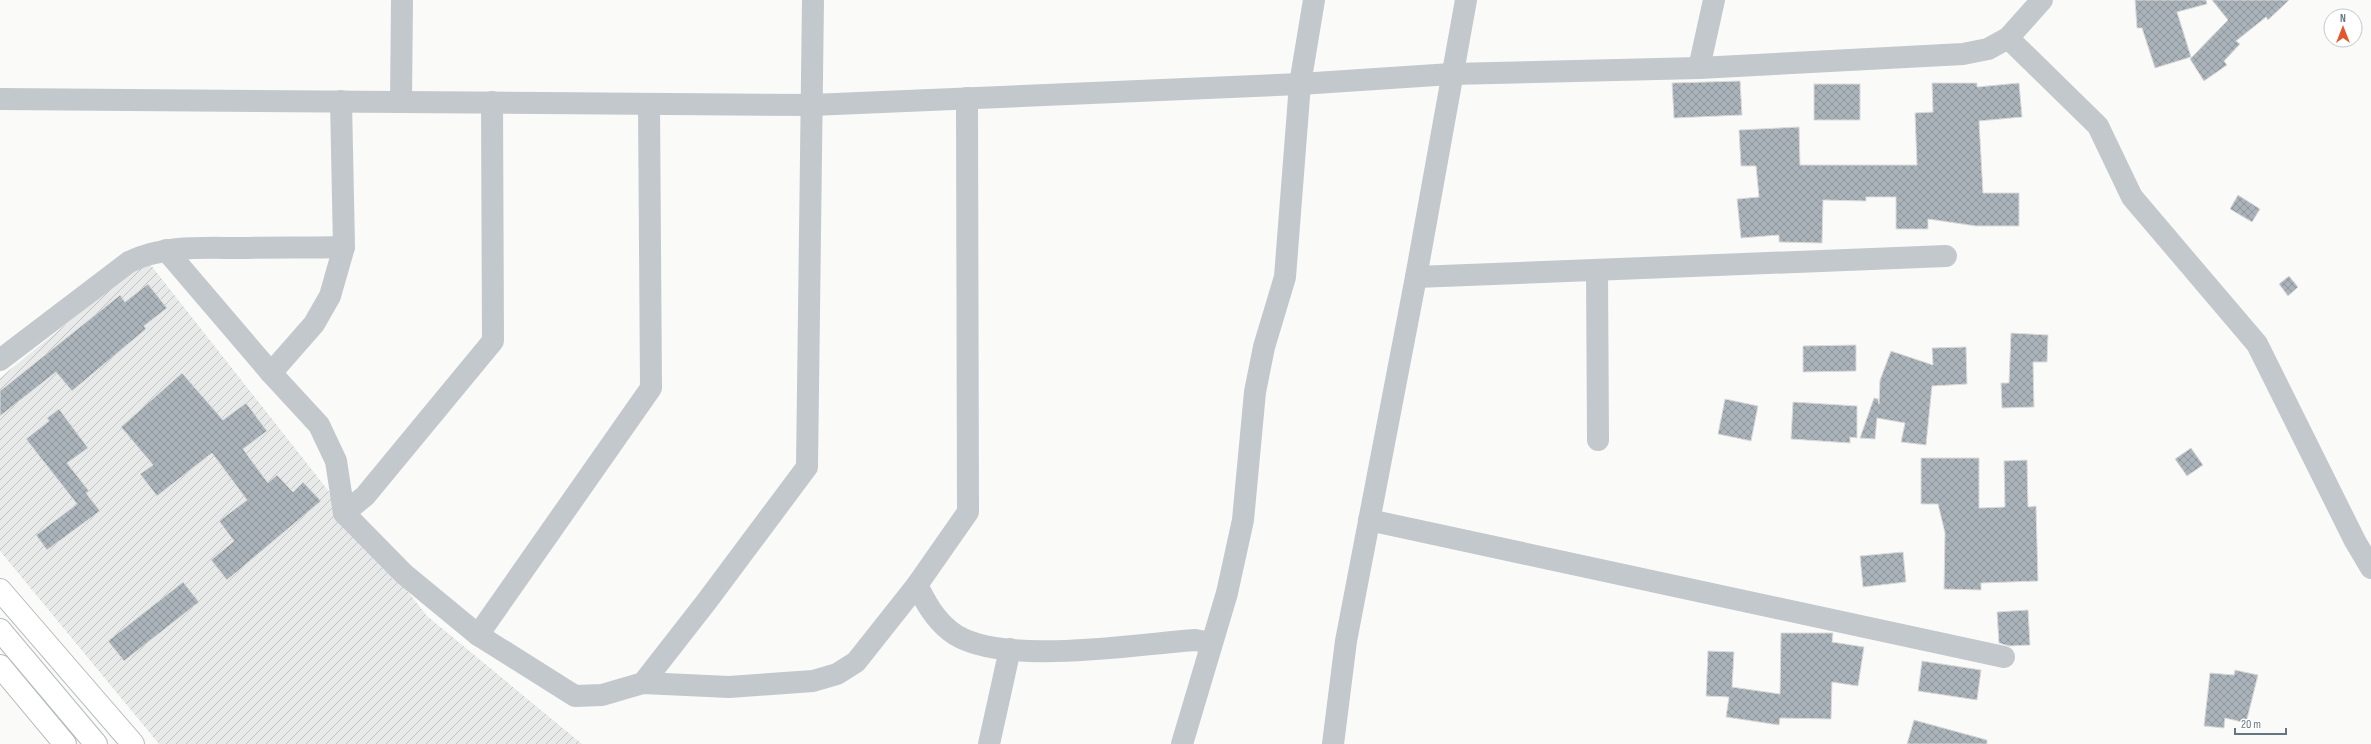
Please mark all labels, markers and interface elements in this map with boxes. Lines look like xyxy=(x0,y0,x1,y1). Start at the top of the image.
north arrow xyxy=(2323,8,2363,48)
text: N xyxy=(2340,12,2346,25)
scale bar xyxy=(2235,710,2286,736)
text: 20 m xyxy=(2241,717,2261,732)

